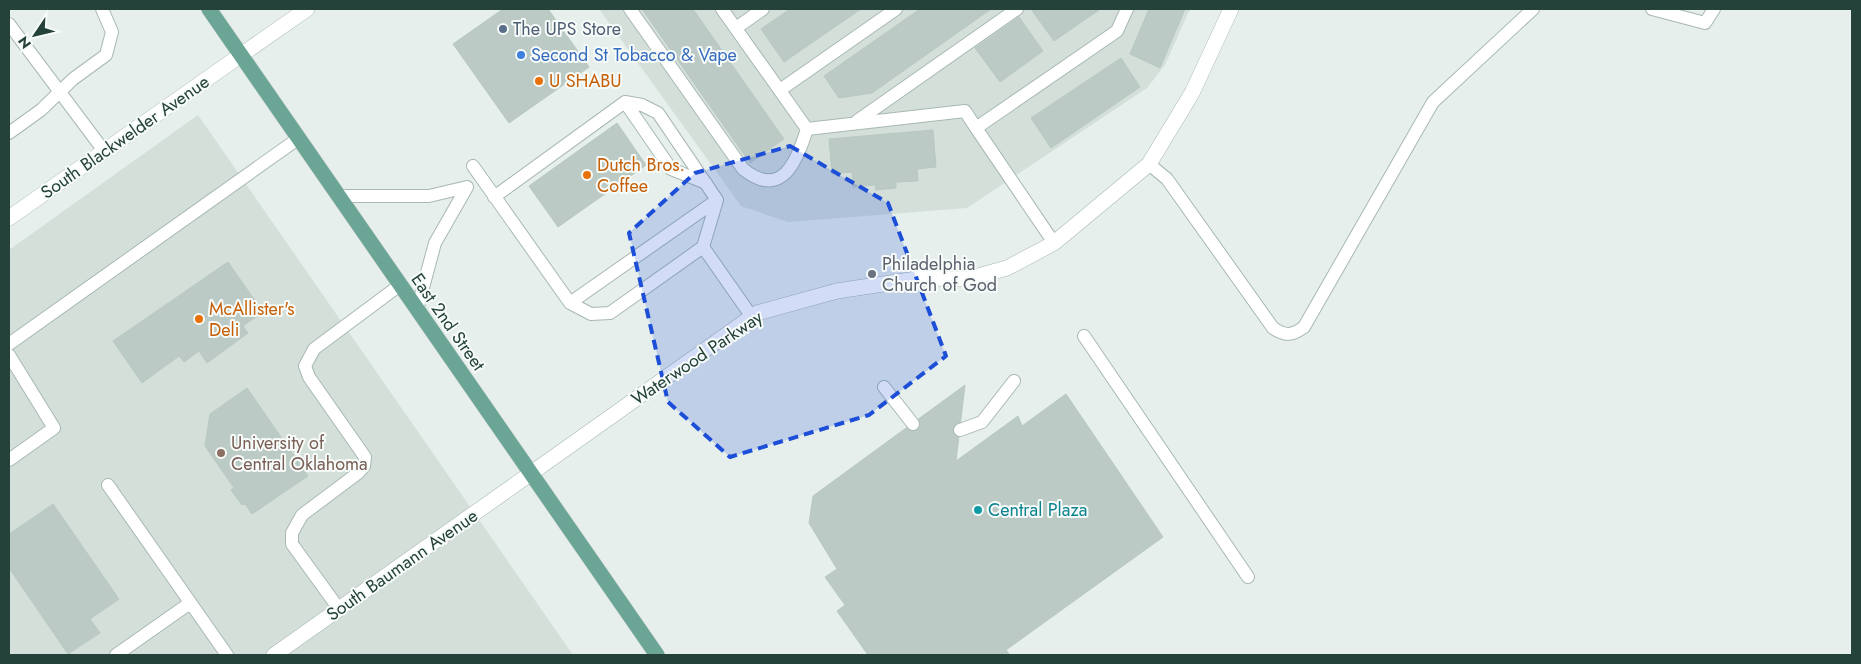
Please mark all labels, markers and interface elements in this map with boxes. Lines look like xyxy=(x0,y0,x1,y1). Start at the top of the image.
north arrow xyxy=(10,10,60,60)
place label: The UPS Store xyxy=(513,16,621,42)
marker: The UPS Store xyxy=(497,23,509,35)
text: N xyxy=(13,32,36,53)
place label: Second St Tobacco & Vape xyxy=(531,42,737,68)
marker: Second St Tobacco & Vape xyxy=(515,49,527,61)
place label: U SHABU xyxy=(549,68,622,94)
street label: South Blackwelder Avenue xyxy=(35,69,215,205)
marker: U SHABU xyxy=(533,75,545,87)
place label: Dutch Bros. Coffee xyxy=(597,152,685,199)
marker: Dutch Bros. Coffee xyxy=(581,169,593,181)
place label: Philadelphia Church of God xyxy=(882,251,997,298)
street label: East 2nd Street xyxy=(405,268,492,377)
marker: Philadelphia Church of God xyxy=(866,268,878,280)
place label: McAllister's Deli xyxy=(209,296,295,343)
street label: Waterwood Parkway xyxy=(626,304,768,412)
marker: McAllister's Deli xyxy=(193,313,205,325)
place label: University of Central Oklahoma xyxy=(231,430,368,477)
marker: University of Central Oklahoma xyxy=(215,447,227,459)
place label: Central Plaza xyxy=(988,497,1087,523)
street label: South Baumann Avenue xyxy=(321,503,483,627)
marker: Central Plaza xyxy=(972,504,984,516)

